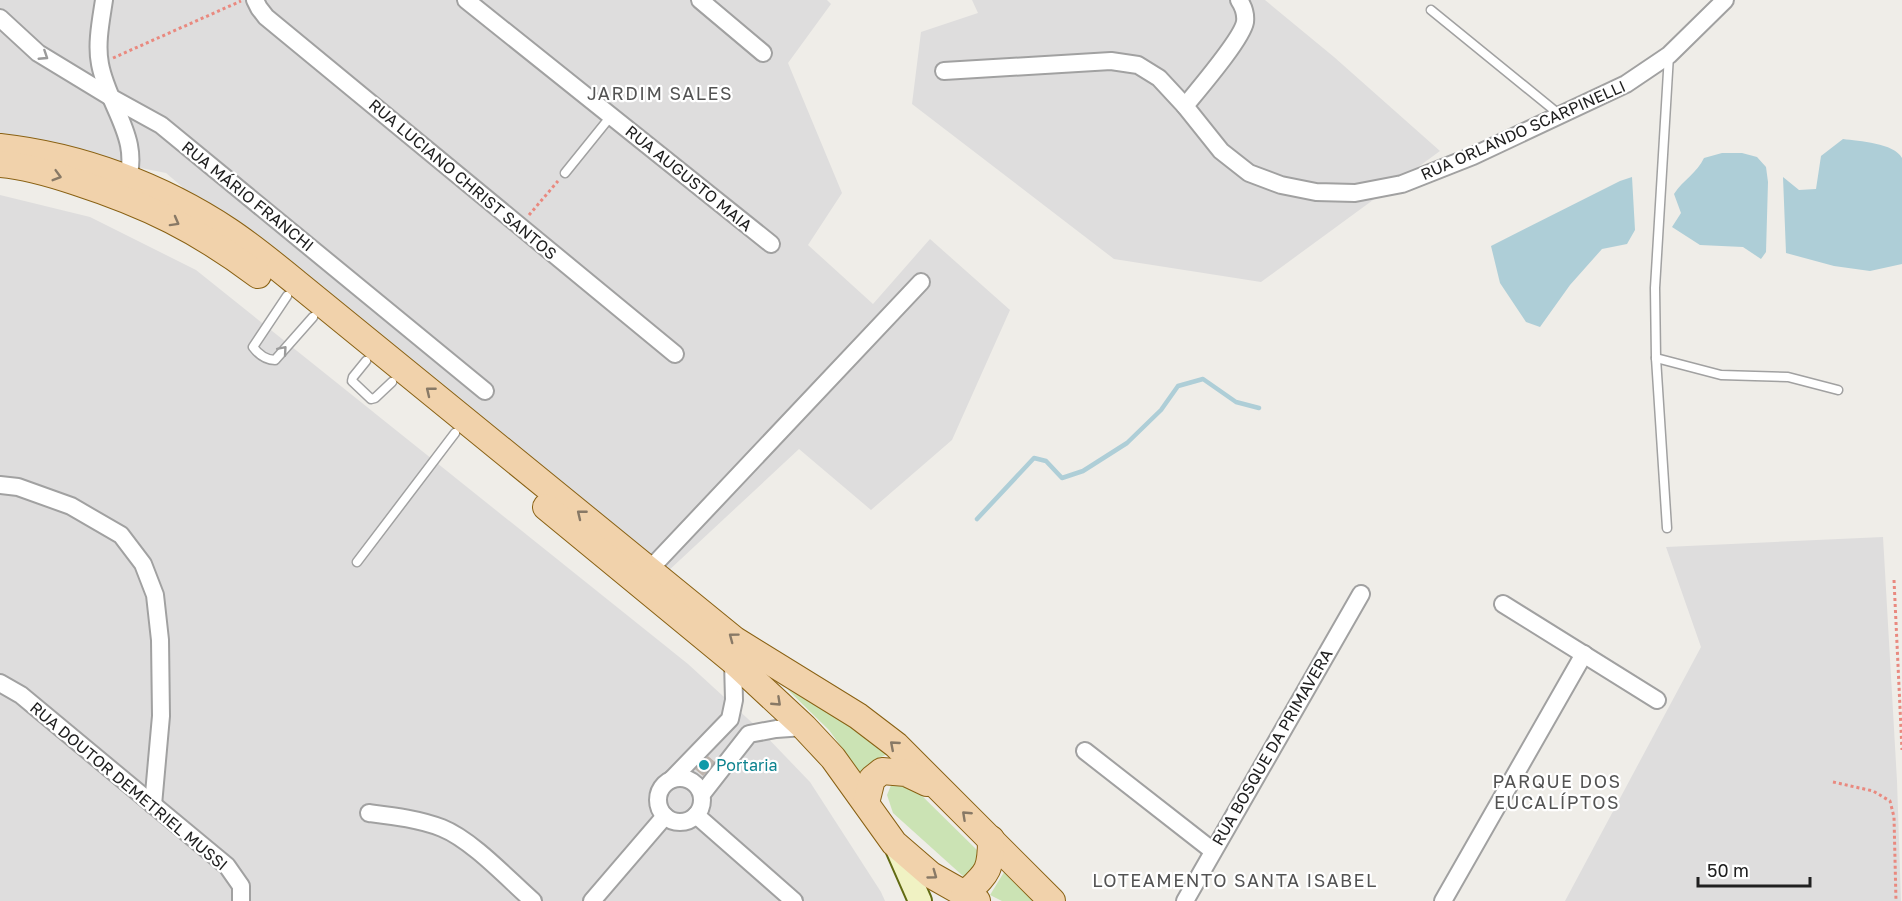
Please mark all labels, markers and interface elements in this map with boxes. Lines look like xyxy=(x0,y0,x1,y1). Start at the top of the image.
one-way arrow xyxy=(37,49,48,60)
street label: RUA ORLANDO SCARPINELLI xyxy=(1418,76,1628,184)
district label: JARDIM SALES xyxy=(587,82,733,104)
street label: RUA LUCIANO CHRIST SANTOS xyxy=(365,94,561,264)
street label: RUA AUGUSTO MAIA xyxy=(622,121,757,235)
street label: RUA MÁRIO FRANCHI xyxy=(178,137,318,255)
one-way arrow xyxy=(51,169,62,181)
one-way arrow xyxy=(168,214,179,226)
one-way arrow xyxy=(276,346,287,357)
one-way arrow xyxy=(426,387,437,398)
one-way arrow xyxy=(577,510,588,521)
one-way arrow xyxy=(728,633,739,644)
street label: RUA BOSQUE DA PRIMAVERA xyxy=(1207,645,1337,849)
one-way arrow xyxy=(770,695,781,706)
street label: RUA DOUTOR DEMETRIEL MUSSI xyxy=(26,697,232,875)
one-way arrow xyxy=(891,741,901,752)
place label: Portaria xyxy=(716,755,778,775)
marker: Portaria xyxy=(697,758,711,772)
district label: PARQUE DOS EUCALÍPTOS xyxy=(1492,770,1622,813)
one-way arrow xyxy=(962,812,973,823)
scale bar xyxy=(1698,850,1810,888)
text: 50 m xyxy=(1707,859,1749,881)
one-way arrow xyxy=(927,868,938,879)
district label: LOTEAMENTO SANTA ISABEL xyxy=(1092,869,1378,891)

